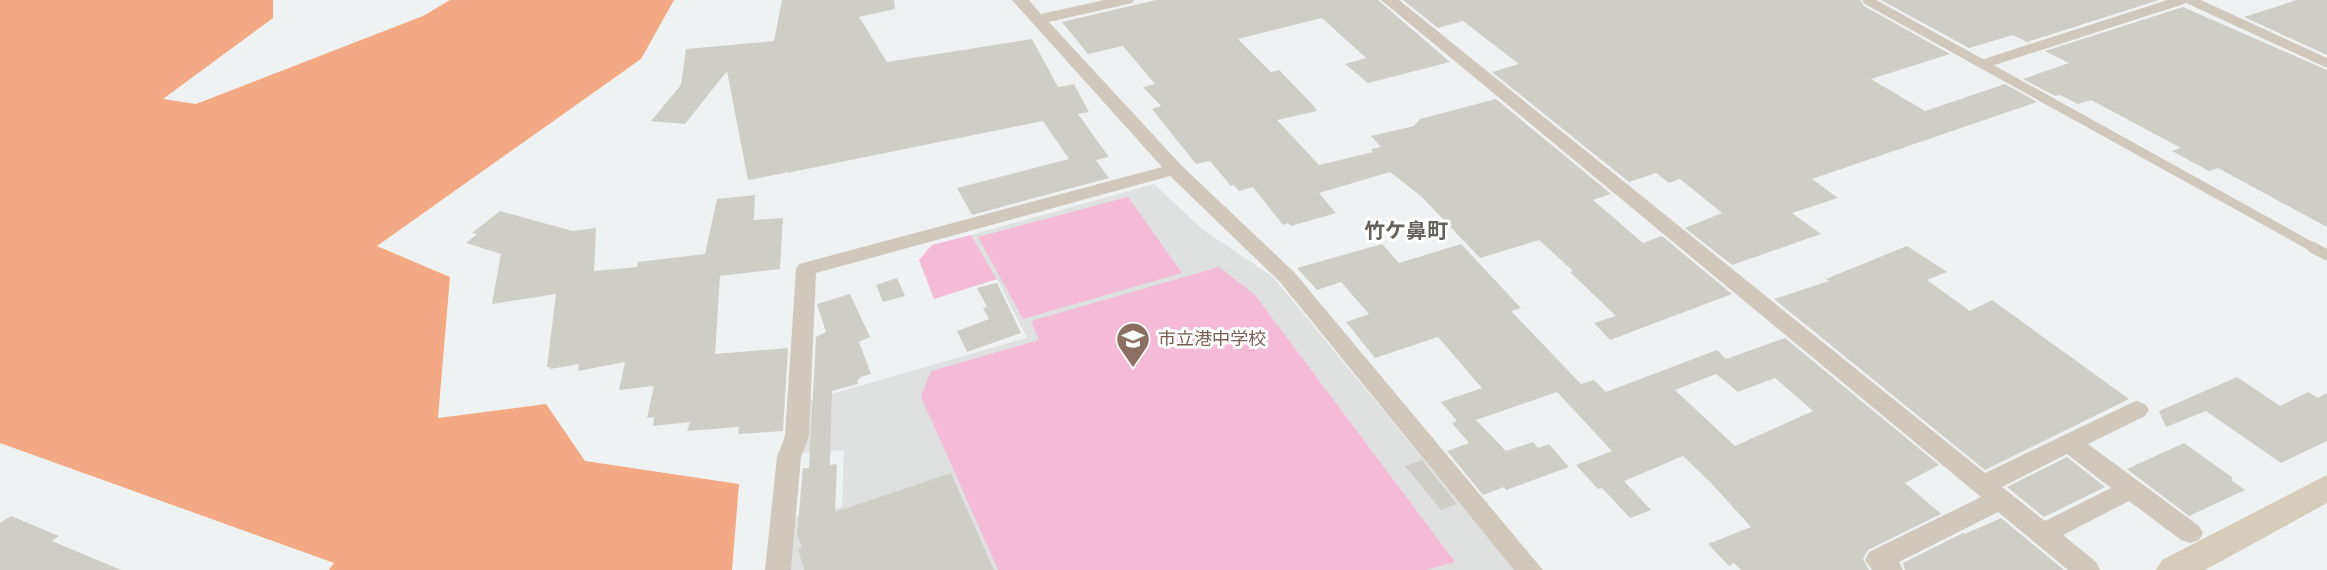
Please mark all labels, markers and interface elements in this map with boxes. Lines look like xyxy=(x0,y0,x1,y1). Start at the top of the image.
district label: 竹ケ鼻町 xyxy=(1364,217,1448,245)
school or university icon: 市立港中学校 xyxy=(1114,320,1152,369)
place label: 市立港中学校 xyxy=(1158,327,1266,351)

